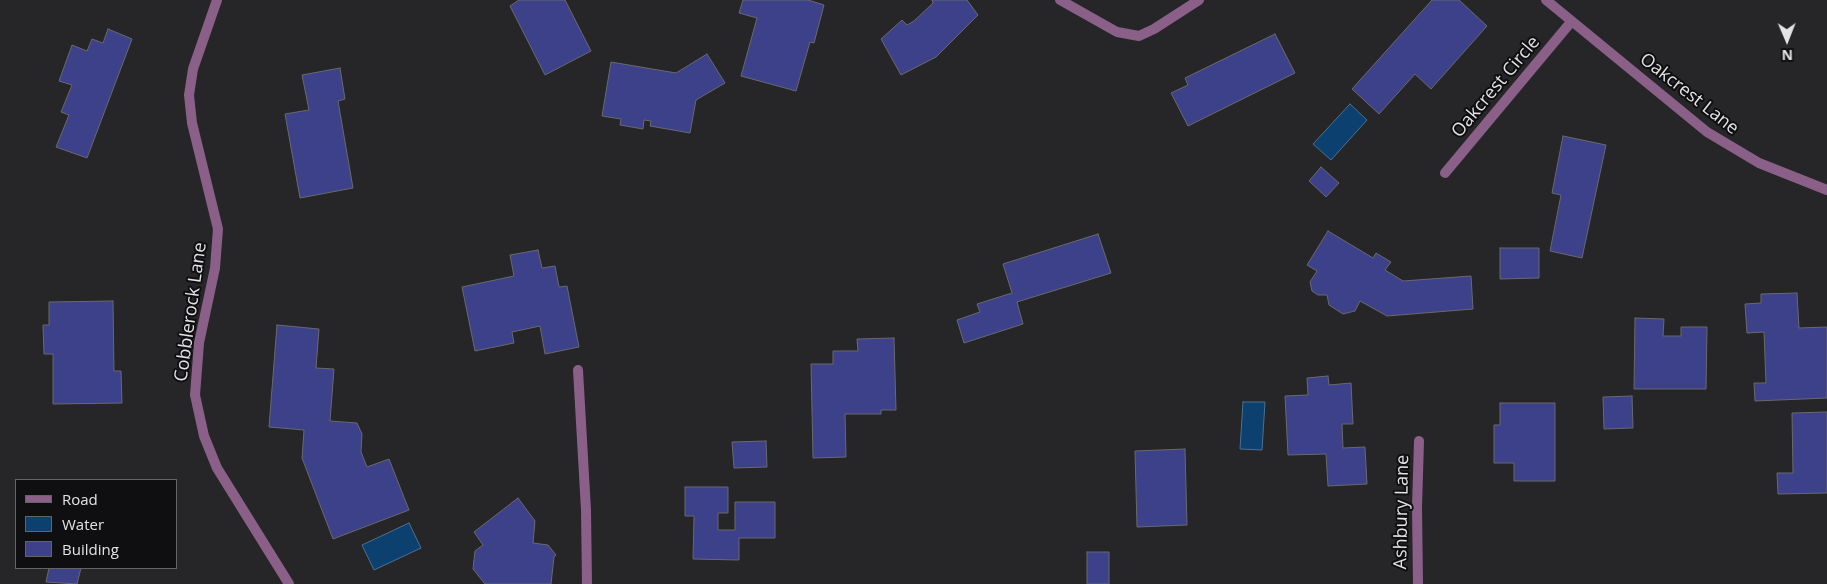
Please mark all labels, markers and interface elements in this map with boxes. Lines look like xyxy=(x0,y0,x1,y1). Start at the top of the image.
north arrow xyxy=(1762,15,1812,65)
street label: Oakcrest Circle xyxy=(1447,32,1545,142)
text: N xyxy=(1781,46,1793,65)
street label: Oakcrest Lane xyxy=(1635,49,1743,139)
street label: Cobblerock Lane xyxy=(171,241,211,383)
street label: Ashbury Lane xyxy=(1390,454,1414,570)
legend xyxy=(15,479,178,569)
text: Road xyxy=(62,489,98,509)
text: Water xyxy=(62,514,104,534)
text: Building xyxy=(62,539,119,559)

